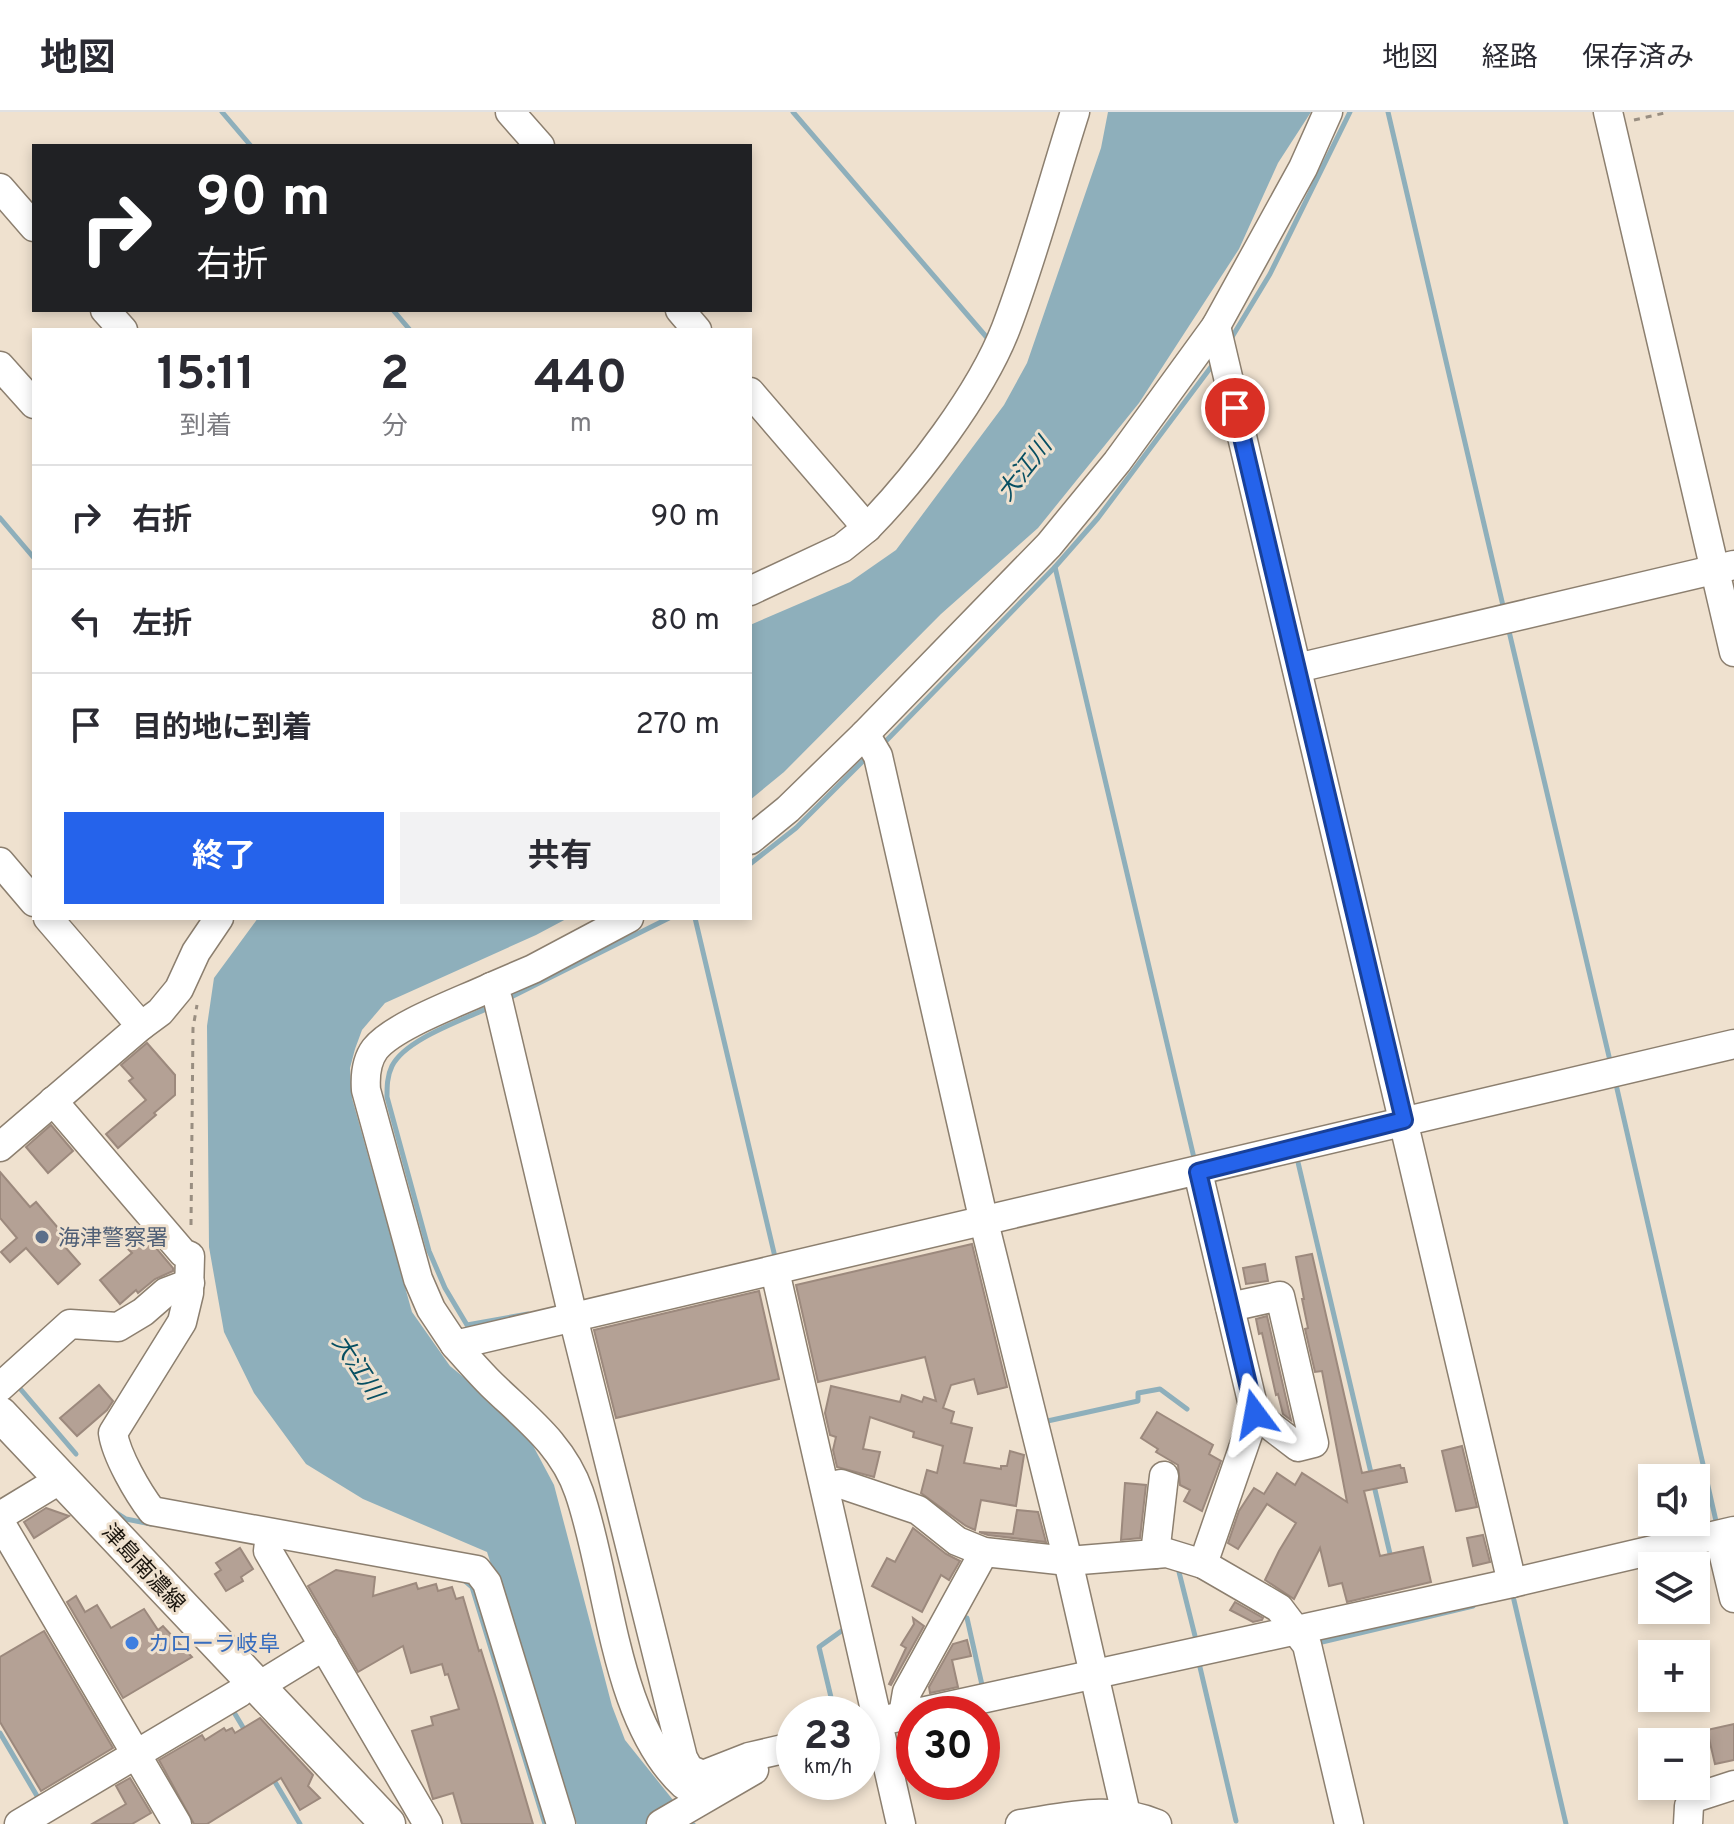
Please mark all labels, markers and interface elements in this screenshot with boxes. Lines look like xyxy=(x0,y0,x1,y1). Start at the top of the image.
text: 地図 xyxy=(40,36,116,85)
text: 地図 xyxy=(1382,41,1438,77)
text: 経路 xyxy=(1482,41,1538,77)
text: 保存済み xyxy=(1582,41,1694,77)
text: 90 m xyxy=(196,165,331,235)
icon: right xyxy=(64,176,168,280)
text: 右折 xyxy=(196,244,268,290)
text: 15:11 xyxy=(157,346,255,406)
text: 2 xyxy=(380,346,409,406)
text: 440 xyxy=(534,350,627,410)
pin xyxy=(1201,374,1269,442)
icon: arrive xyxy=(1213,386,1257,430)
text: m xyxy=(570,408,592,441)
text: 到着 xyxy=(180,411,232,444)
text: 分 xyxy=(382,411,408,444)
water label: 大江川 xyxy=(992,430,1061,508)
icon: right xyxy=(64,495,108,539)
text: 90 m xyxy=(651,499,720,536)
text: 右折 xyxy=(132,503,192,540)
icon: left xyxy=(64,599,108,643)
text: 80 m xyxy=(650,603,720,640)
text: 左折 xyxy=(132,607,192,644)
icon: arrive xyxy=(64,703,108,747)
text: 270 m xyxy=(635,707,720,744)
text: 目的地に到着 xyxy=(132,711,312,748)
button: 終了 xyxy=(64,812,384,904)
button: 共有 xyxy=(400,812,720,904)
place label: 海津警察署 xyxy=(58,1226,168,1253)
marker: 海津警察署 xyxy=(33,1228,51,1246)
water label: 大江川 xyxy=(324,1330,390,1409)
position arrow xyxy=(1213,1372,1297,1456)
map controls xyxy=(1638,1464,1710,1800)
button: sound xyxy=(1638,1464,1710,1536)
street label: 津島南濃線 xyxy=(95,1519,190,1618)
button: layers xyxy=(1638,1552,1710,1624)
place label: カローラ岐阜 xyxy=(148,1632,280,1659)
marker: カローラ岐阜 xyxy=(123,1634,141,1652)
button: + xyxy=(1638,1640,1710,1712)
speed limit sign: 30 xyxy=(896,1696,1000,1800)
text: 23 xyxy=(804,1713,852,1763)
button: − xyxy=(1638,1728,1710,1800)
text: km/h xyxy=(804,1755,852,1781)

